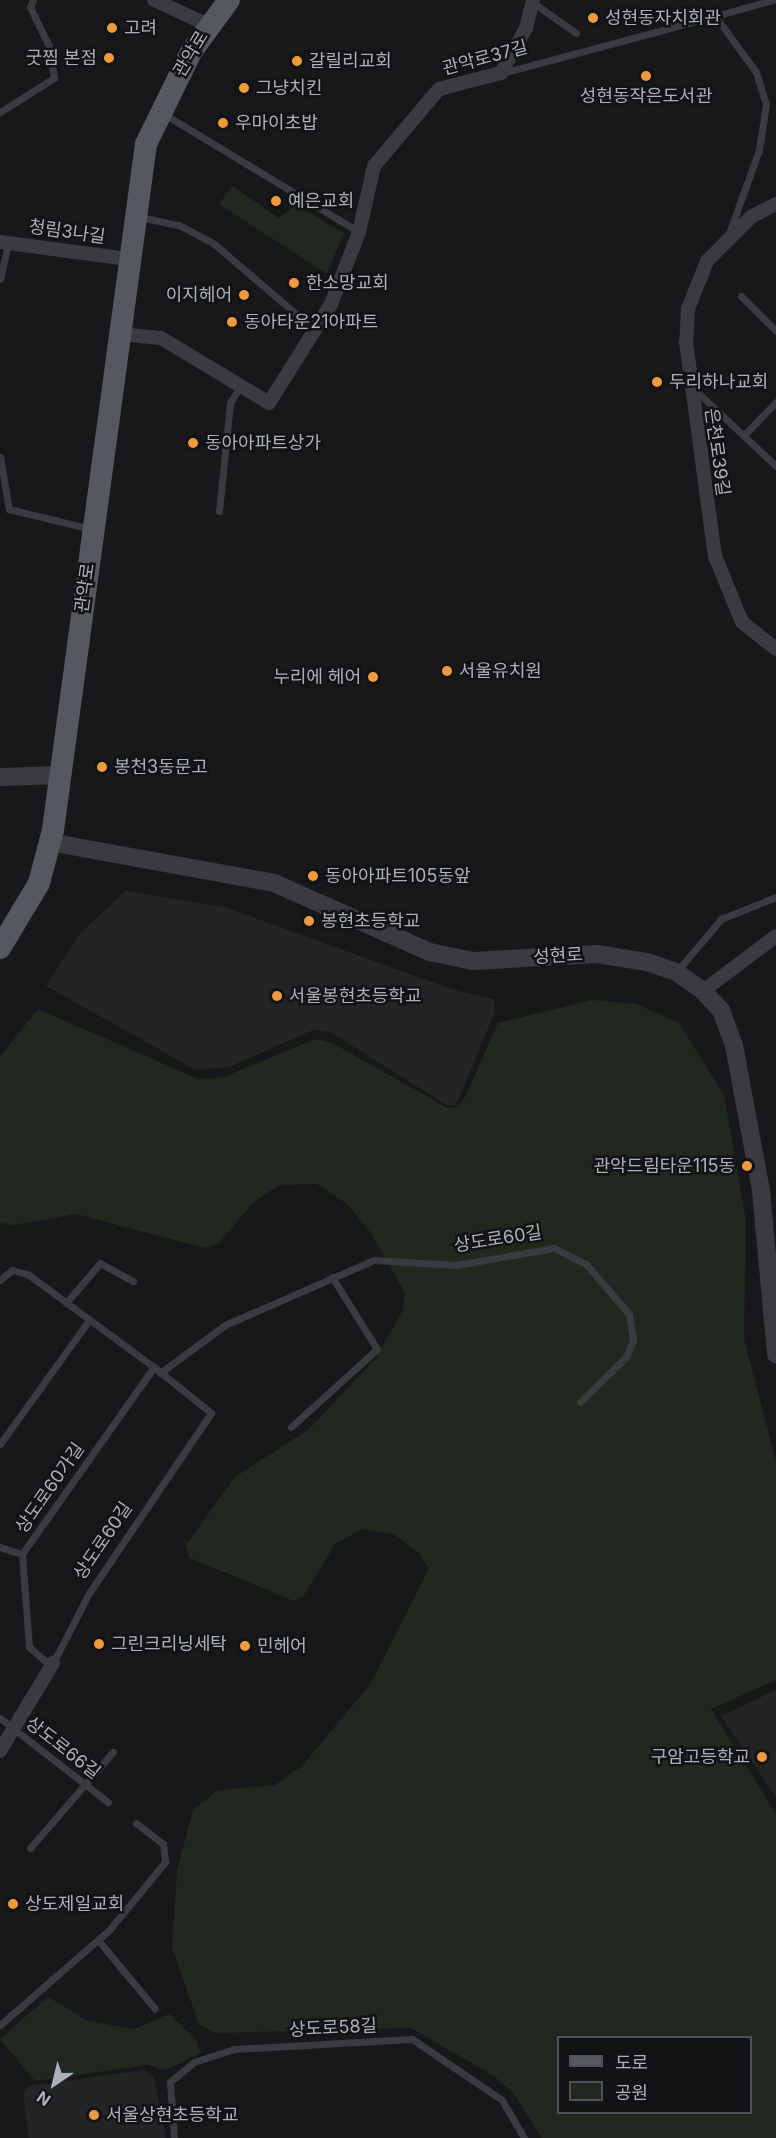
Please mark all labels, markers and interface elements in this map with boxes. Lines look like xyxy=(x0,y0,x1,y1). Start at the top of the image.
place label: 성현동자치회관 xyxy=(605,7,721,29)
marker: 성현동자치회관 xyxy=(586,11,600,25)
place label: 고려 xyxy=(124,17,157,39)
marker: 고려 xyxy=(105,21,119,35)
street label: 관악로 xyxy=(169,27,213,81)
street label: 관악로37길 xyxy=(440,36,530,80)
place label: 굿찜 본점 xyxy=(26,47,97,69)
place label: 갈릴리교회 xyxy=(309,50,392,72)
marker: 굿찜 본점 xyxy=(102,51,116,65)
marker: 갈릴리교회 xyxy=(290,54,304,68)
marker: 성현동작은도서관 xyxy=(639,69,653,83)
place label: 그냥치킨 xyxy=(256,77,322,99)
marker: 그냥치킨 xyxy=(237,81,251,95)
place label: 성현동작은도서관 xyxy=(580,85,712,107)
place label: 우마이초밥 xyxy=(235,112,318,134)
marker: 우마이초밥 xyxy=(216,116,230,130)
place label: 예은교회 xyxy=(288,190,354,212)
marker: 예은교회 xyxy=(269,194,283,208)
street label: 청림3나길 xyxy=(27,216,107,248)
place label: 한소망교회 xyxy=(306,272,389,294)
marker: 한소망교회 xyxy=(287,276,301,290)
place label: 이지헤어 xyxy=(166,284,232,306)
marker: 이지헤어 xyxy=(237,288,251,302)
place label: 동아타운21아파트 xyxy=(244,311,378,333)
marker: 동아타운21아파트 xyxy=(225,315,239,329)
place label: 두리하나교회 xyxy=(669,371,768,393)
marker: 두리하나교회 xyxy=(650,375,664,389)
street label: 은천로39길 xyxy=(700,407,734,497)
place label: 동아아파트상가 xyxy=(205,432,321,454)
marker: 동아아파트상가 xyxy=(186,436,200,450)
street label: 관악로 xyxy=(71,562,99,614)
place label: 서울유치원 xyxy=(459,660,542,682)
marker: 서울유치원 xyxy=(440,664,454,678)
place label: 누리에 헤어 xyxy=(273,666,361,688)
marker: 누리에 헤어 xyxy=(366,670,380,684)
place label: 봉천3동문고 xyxy=(114,756,208,778)
marker: 봉천3동문고 xyxy=(95,760,109,774)
place label: 동아아파트105동앞 xyxy=(325,865,471,887)
marker: 동아아파트105동앞 xyxy=(306,869,320,883)
place label: 봉현초등학교 xyxy=(321,910,420,932)
marker: 봉현초등학교 xyxy=(302,914,316,928)
street label: 성현로 xyxy=(533,944,583,968)
place label: 서울봉현초등학교 xyxy=(289,985,421,1007)
marker: 서울봉현초등학교 xyxy=(270,989,284,1003)
place label: 관악드림타운115동 xyxy=(593,1155,735,1177)
marker: 관악드림타운115동 xyxy=(740,1159,754,1173)
street label: 상도로60길 xyxy=(452,1221,544,1257)
street label: 상도로60가길 xyxy=(11,1439,89,1537)
street label: 상도로60길 xyxy=(69,1498,137,1584)
place label: 그린크리닝세탁 xyxy=(111,1633,227,1655)
place label: 민헤어 xyxy=(257,1635,307,1657)
marker: 그린크리닝세탁 xyxy=(92,1637,106,1651)
marker: 민헤어 xyxy=(238,1639,252,1653)
street label: 상도로66길 xyxy=(21,1712,105,1784)
place label: 구암고등학교 xyxy=(651,1746,750,1768)
marker: 구암고등학교 xyxy=(755,1750,769,1764)
place label: 상도제일교회 xyxy=(25,1893,124,1915)
marker: 상도제일교회 xyxy=(6,1897,20,1911)
street label: 상도로58길 xyxy=(288,2015,378,2041)
legend xyxy=(557,2036,752,2114)
text: 도로 xyxy=(615,2052,648,2073)
north arrow xyxy=(24,2054,84,2114)
text: 공원 xyxy=(615,2082,648,2103)
text: N xyxy=(33,2087,54,2110)
place label: 서울상현초등학교 xyxy=(106,2104,238,2126)
marker: 서울상현초등학교 xyxy=(87,2108,101,2122)

